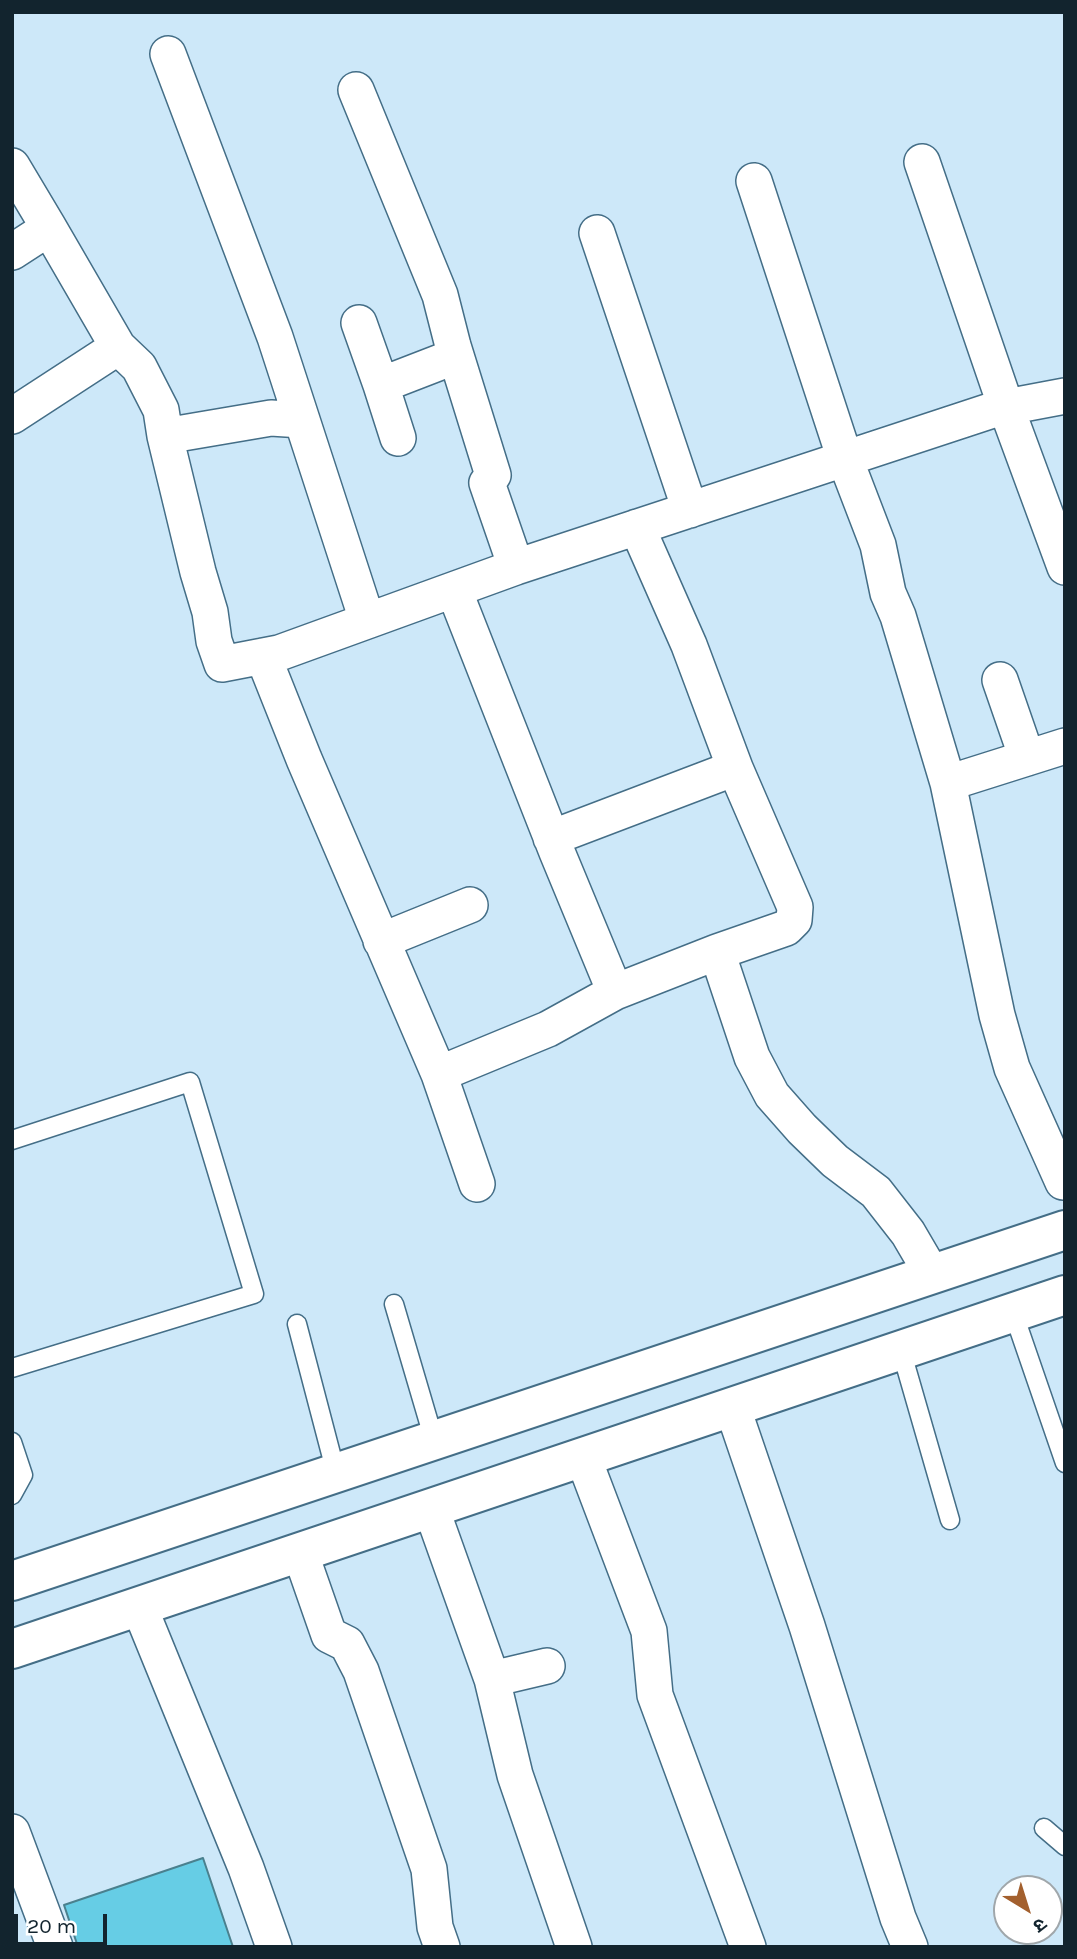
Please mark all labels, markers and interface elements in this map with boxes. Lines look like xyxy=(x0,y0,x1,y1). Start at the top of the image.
north arrow xyxy=(993,1875,1063,1945)
scale bar xyxy=(18,1899,110,1943)
text: उ xyxy=(1029,1913,1051,1937)
text: 20 m xyxy=(27,1914,76,1938)

